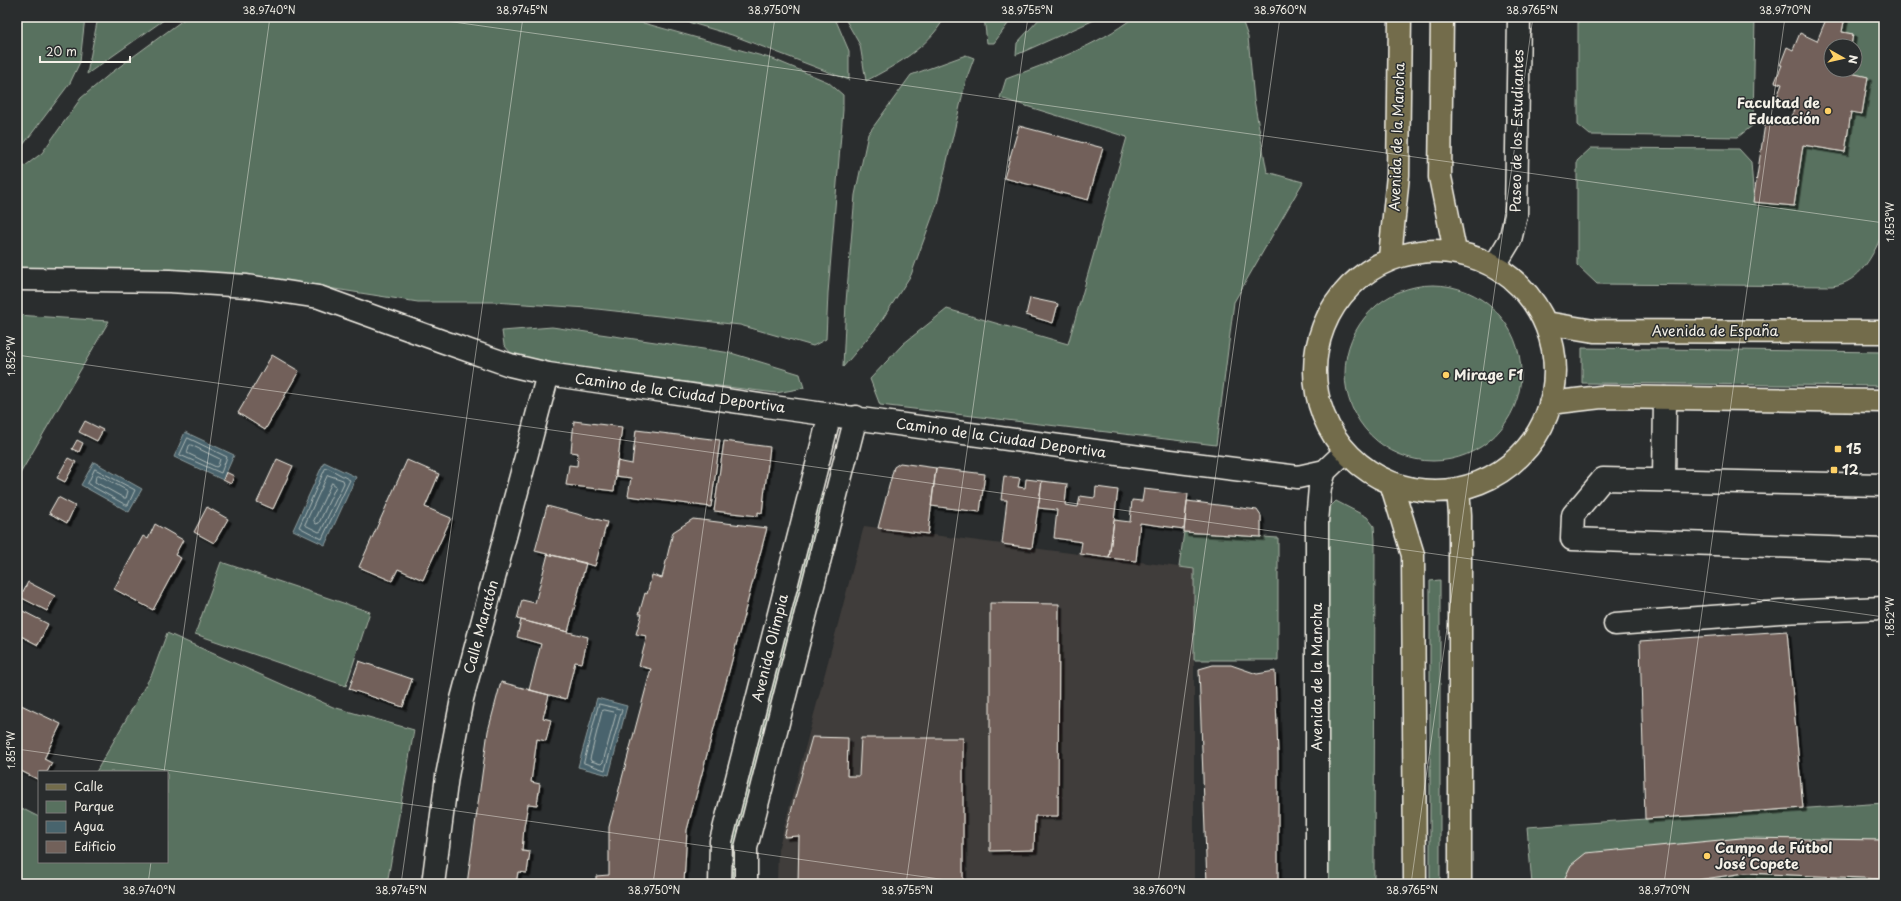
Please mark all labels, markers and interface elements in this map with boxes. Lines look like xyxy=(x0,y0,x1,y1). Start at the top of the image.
text: 38.9740°N xyxy=(242,2,296,17)
text: 38.9745°N xyxy=(496,2,548,17)
text: 38.9750°N xyxy=(748,2,801,17)
text: 38.9755°N xyxy=(1001,2,1053,17)
text: 38.9760°N xyxy=(1253,2,1307,17)
text: 38.9765°N xyxy=(1506,2,1558,17)
text: 38.9770°N xyxy=(1759,2,1811,17)
scale bar xyxy=(40,38,130,64)
north arrow xyxy=(1823,38,1863,78)
text: 20 m xyxy=(46,42,77,60)
street label: Paseo de los Estudiantes xyxy=(1505,49,1528,213)
text: N xyxy=(1844,54,1862,65)
street label: Avenida de la Mancha xyxy=(1383,62,1410,212)
place label: Facultad de Educación xyxy=(1737,92,1820,129)
marker: Facultad de Educación xyxy=(1823,106,1833,116)
text: 1.853°W xyxy=(1882,201,1897,242)
street label: Avenida de España xyxy=(1652,320,1778,341)
text: 1.852°W xyxy=(3,335,18,376)
place label: Mirage F1 xyxy=(1454,364,1523,385)
street label: Camino de la Ciudad Deportiva xyxy=(574,367,787,418)
marker: Mirage F1 xyxy=(1441,370,1451,380)
street label: Camino de la Ciudad Deportiva xyxy=(895,412,1108,463)
place label: 15 xyxy=(1846,438,1862,459)
marker: 15 xyxy=(1833,444,1843,454)
place label: 12 xyxy=(1842,459,1859,480)
marker: 12 xyxy=(1829,465,1839,475)
street label: Calle Maratón xyxy=(458,578,503,676)
street label: Avenida Olimpia xyxy=(746,592,793,704)
text: 1.852°W xyxy=(1882,596,1897,637)
street label: Avenida de la Mancha xyxy=(1306,602,1327,751)
text: 1.851°W xyxy=(3,730,18,769)
legend xyxy=(38,771,168,863)
text: Calle xyxy=(74,777,104,795)
text: Parque xyxy=(74,797,114,815)
text: Agua xyxy=(74,817,105,835)
text: Edificio xyxy=(74,837,116,855)
place label: Campo de Fútbol José Copete xyxy=(1715,837,1832,874)
marker: Campo de Fútbol José Copete xyxy=(1702,851,1712,861)
text: 38.9740°N xyxy=(122,882,176,897)
text: 38.9745°N xyxy=(375,882,427,897)
text: 38.9750°N xyxy=(628,882,681,897)
text: 38.9755°N xyxy=(881,882,933,897)
text: 38.9760°N xyxy=(1132,882,1186,897)
text: 38.9765°N xyxy=(1386,882,1438,897)
text: 38.9770°N xyxy=(1638,882,1690,897)

